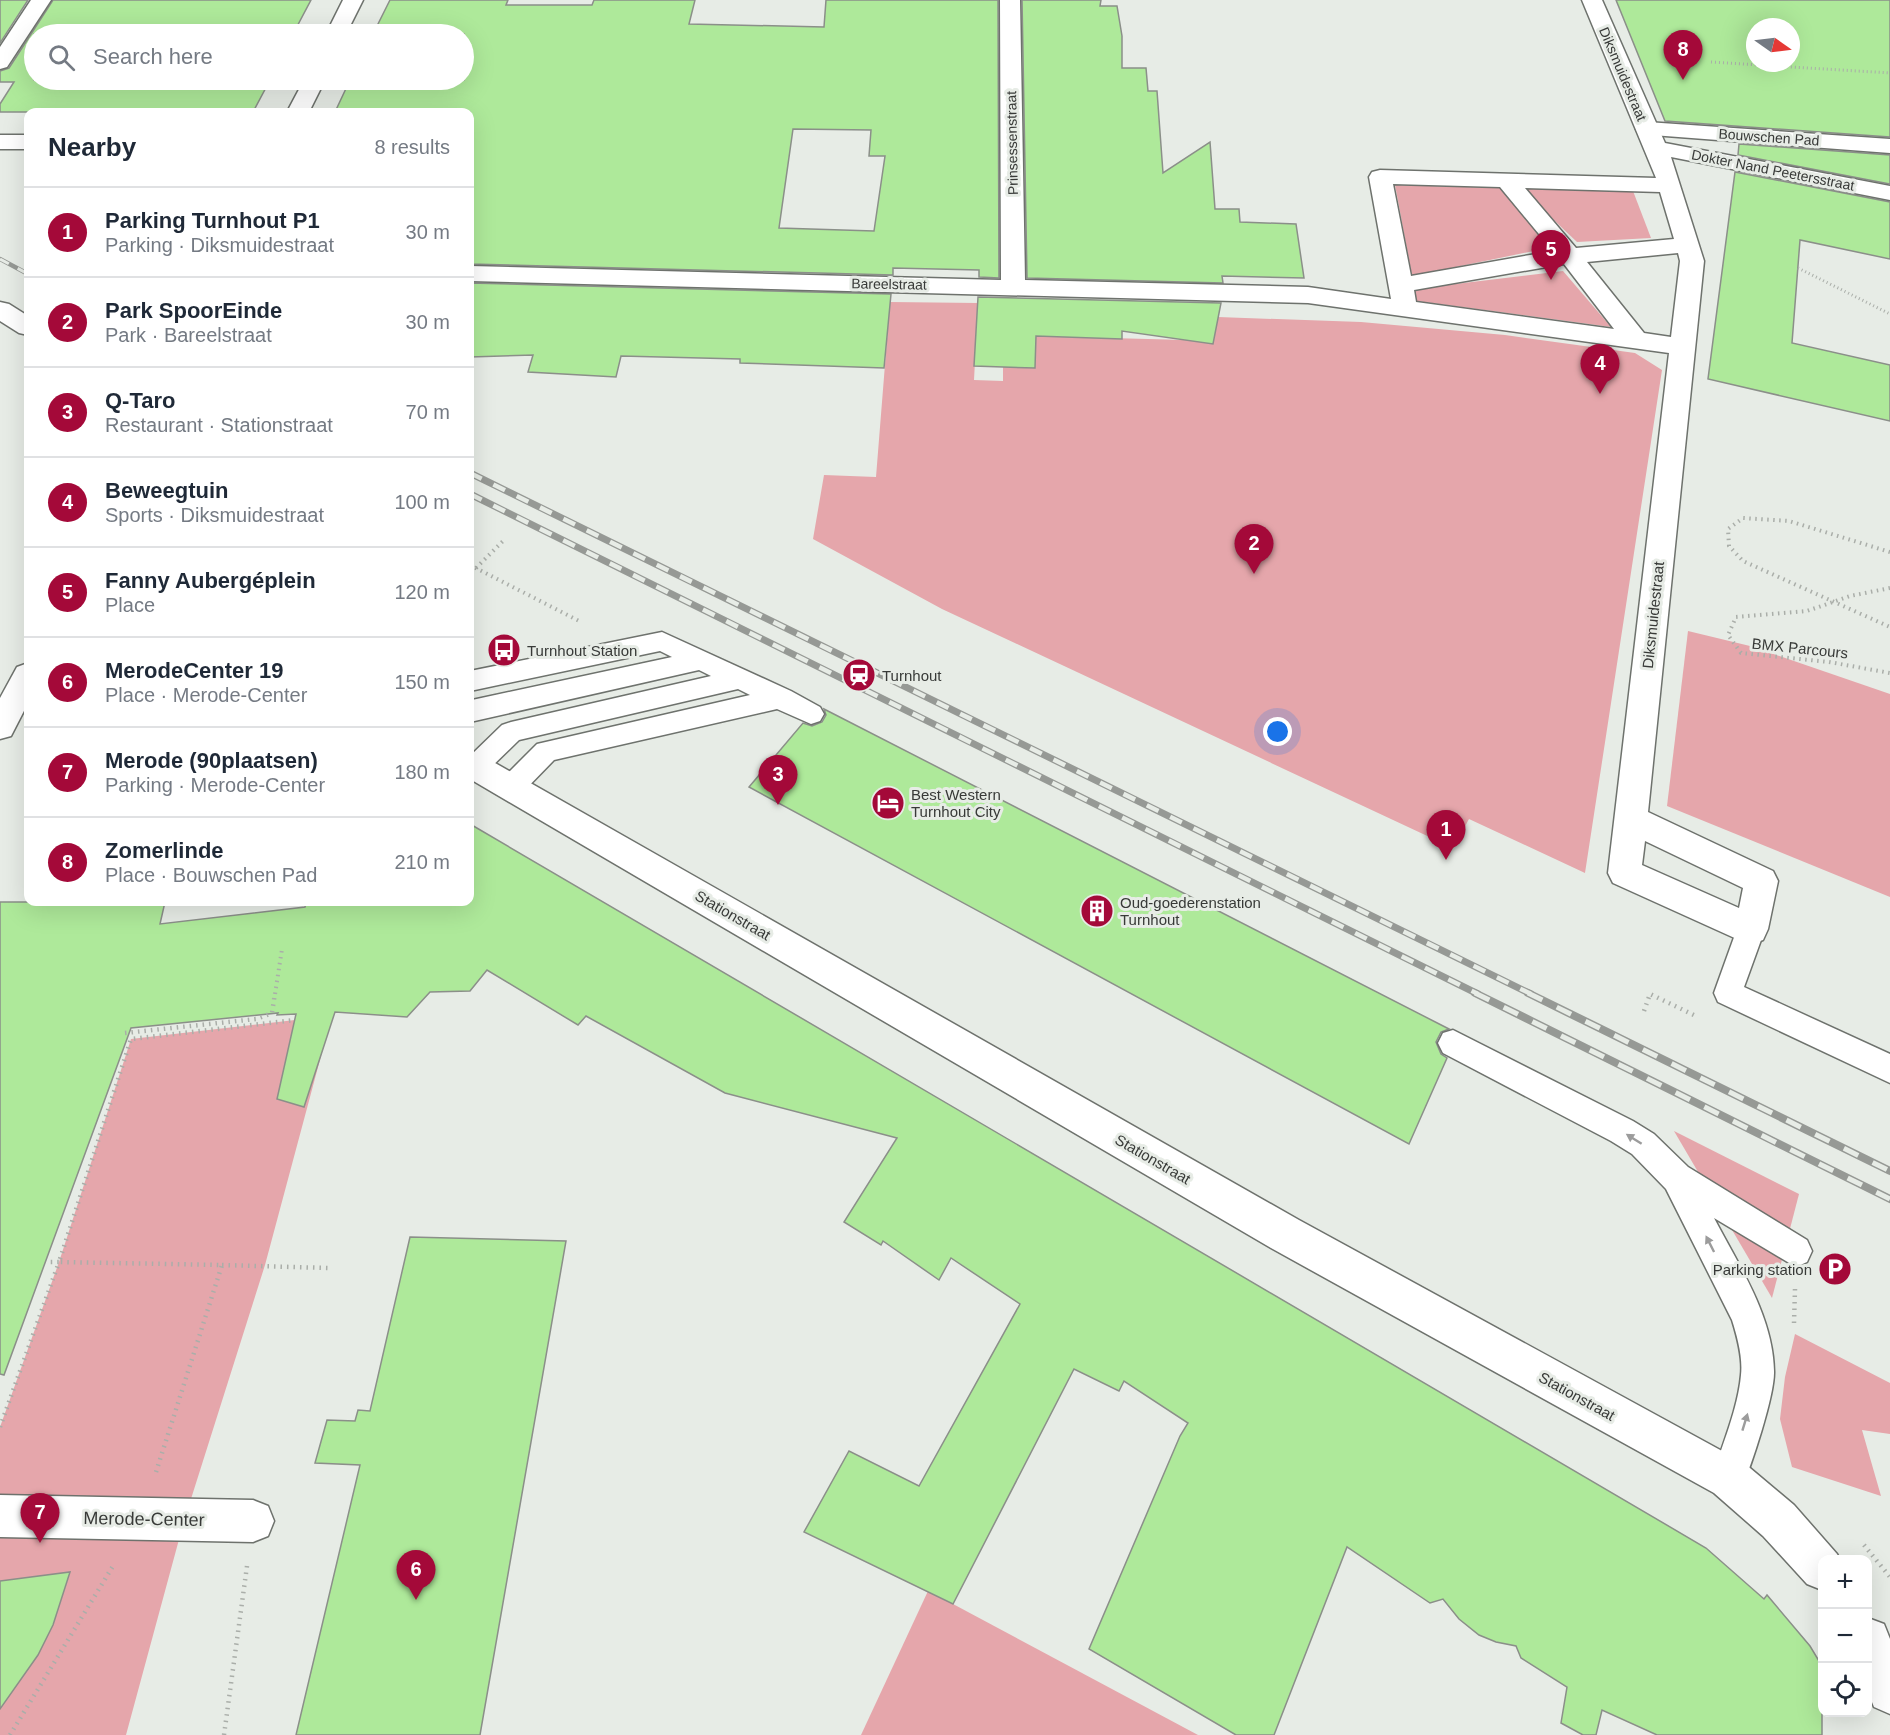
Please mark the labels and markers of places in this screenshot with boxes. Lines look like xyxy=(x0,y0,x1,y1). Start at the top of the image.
pin: 8 xyxy=(1664,31,1702,80)
pin: 5 xyxy=(1532,230,1570,280)
pin: 4 xyxy=(1580,344,1620,394)
pin: 2 xyxy=(1234,524,1274,574)
bus stop icon: Turnhout Station xyxy=(486,632,522,668)
place label: Turnhout Station xyxy=(527,642,637,659)
station icon: Turnhout xyxy=(841,657,877,693)
place label: Turnhout xyxy=(882,667,942,684)
pin: 3 xyxy=(758,756,798,805)
hotel icon: Best Western Turnhout City xyxy=(870,785,906,821)
place label: Best Western Turnhout City xyxy=(911,786,1001,820)
pin: 1 xyxy=(1426,810,1466,860)
building icon: Oud-goederenstation Turnhout xyxy=(1079,893,1115,929)
place label: Oud-goederenstation Turnhout xyxy=(1120,894,1261,928)
parking icon: Parking station xyxy=(1817,1251,1853,1287)
place label: Parking station xyxy=(1713,1261,1812,1278)
pin: 7 xyxy=(20,1494,60,1543)
pin: 6 xyxy=(396,1550,436,1600)

